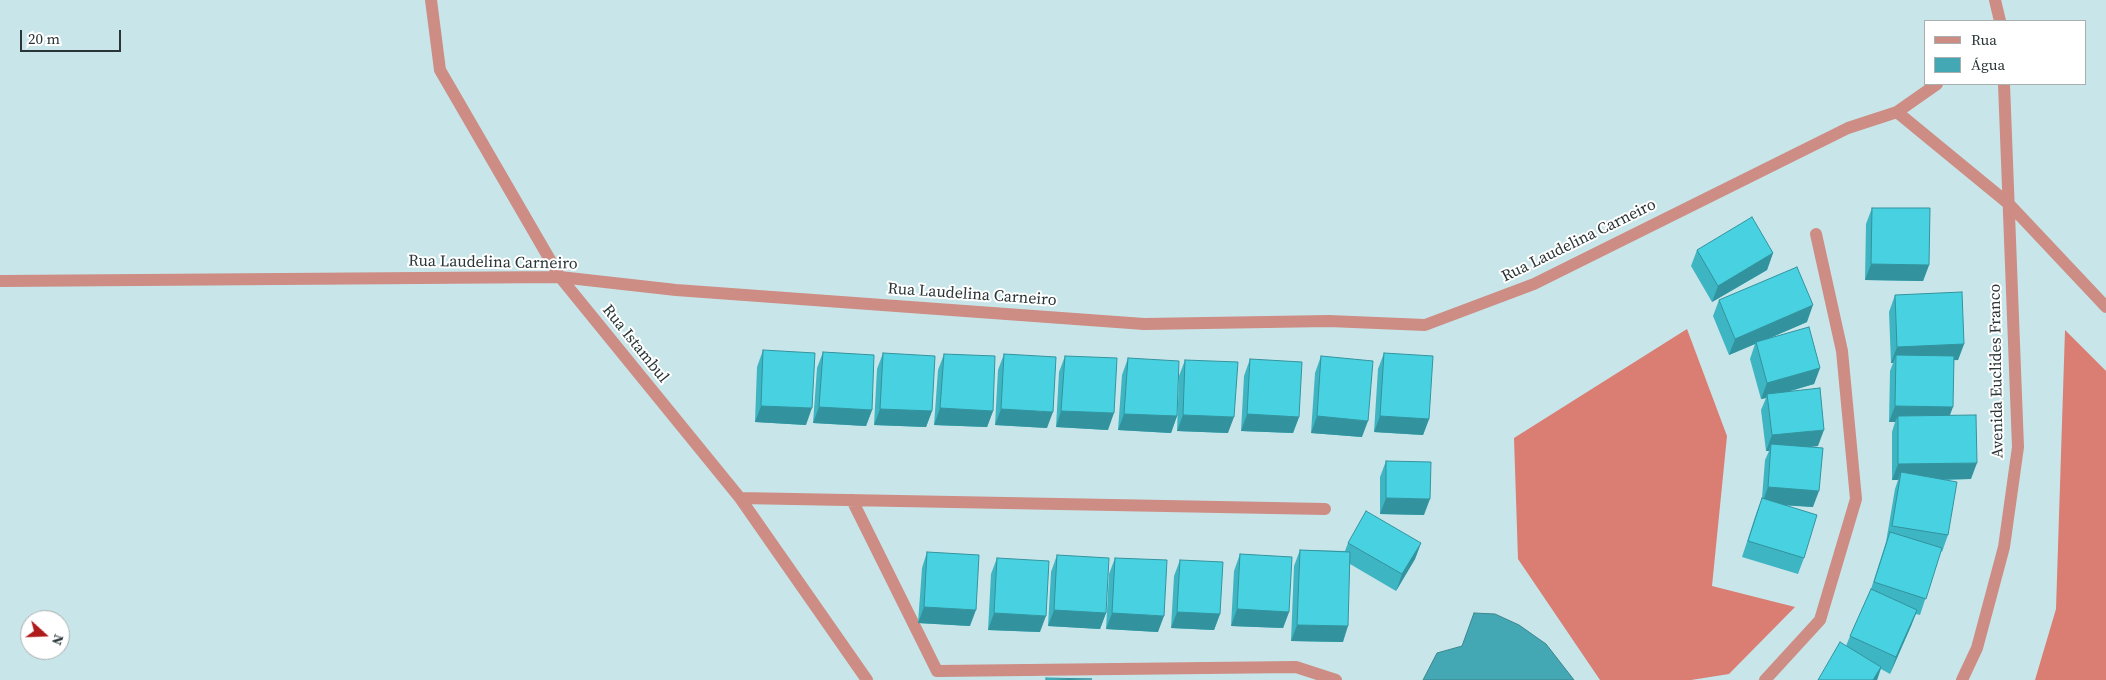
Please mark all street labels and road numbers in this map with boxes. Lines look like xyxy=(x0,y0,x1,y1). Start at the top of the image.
street label: Rua Laudelina Carneiro xyxy=(1499,195,1659,287)
street label: Rua Laudelina Carneiro xyxy=(408,252,578,274)
street label: Rua Laudelina Carneiro xyxy=(887,280,1057,310)
street label: Avenida Euclides Franco xyxy=(1986,284,2008,458)
street label: Rua Istambul xyxy=(598,301,672,387)

